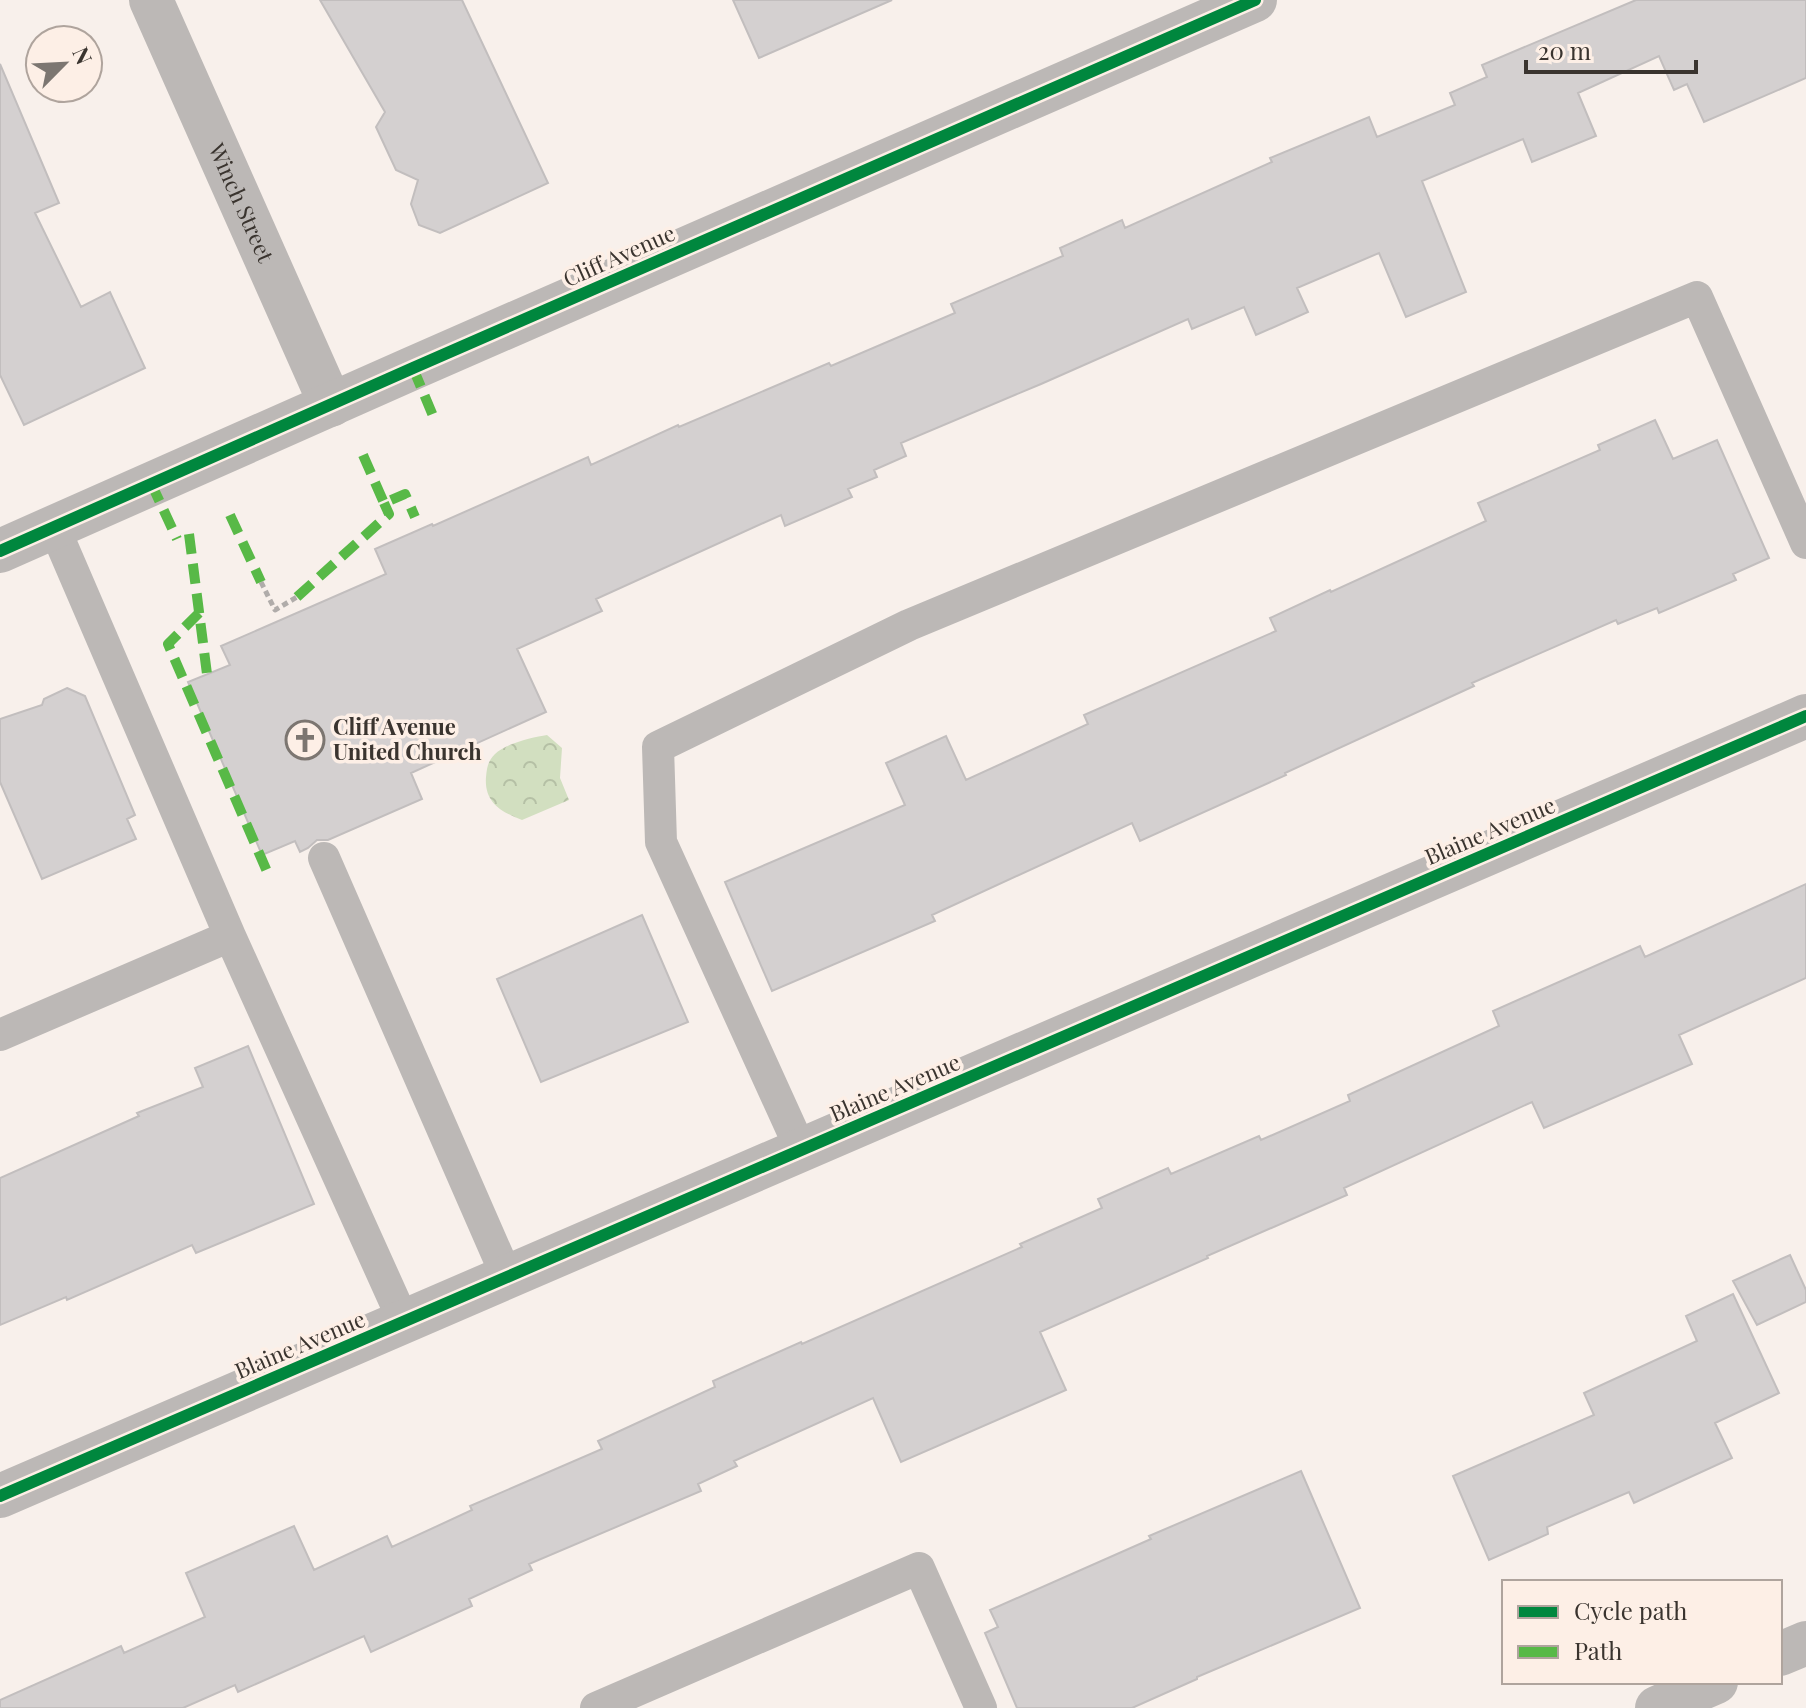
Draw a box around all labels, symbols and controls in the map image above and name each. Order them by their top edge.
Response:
north arrow [24,24,104,104]
scale bar [1526,24,1696,74]
text: 20 m [1538,34,1591,66]
text: N [66,42,100,69]
street label: Winch Street [202,137,282,268]
street label: Cliff Avenue [558,217,679,293]
place label: Cliff Avenue United Church [333,711,482,766]
church icon: Cliff Avenue United Church [284,719,326,761]
street label: Blaine Avenue [1420,789,1559,871]
street label: Blaine Avenue [825,1046,964,1128]
street label: Blaine Avenue [230,1303,369,1385]
legend [1502,1580,1782,1684]
text: Cycle path [1574,1594,1687,1626]
text: Path [1574,1634,1622,1666]

